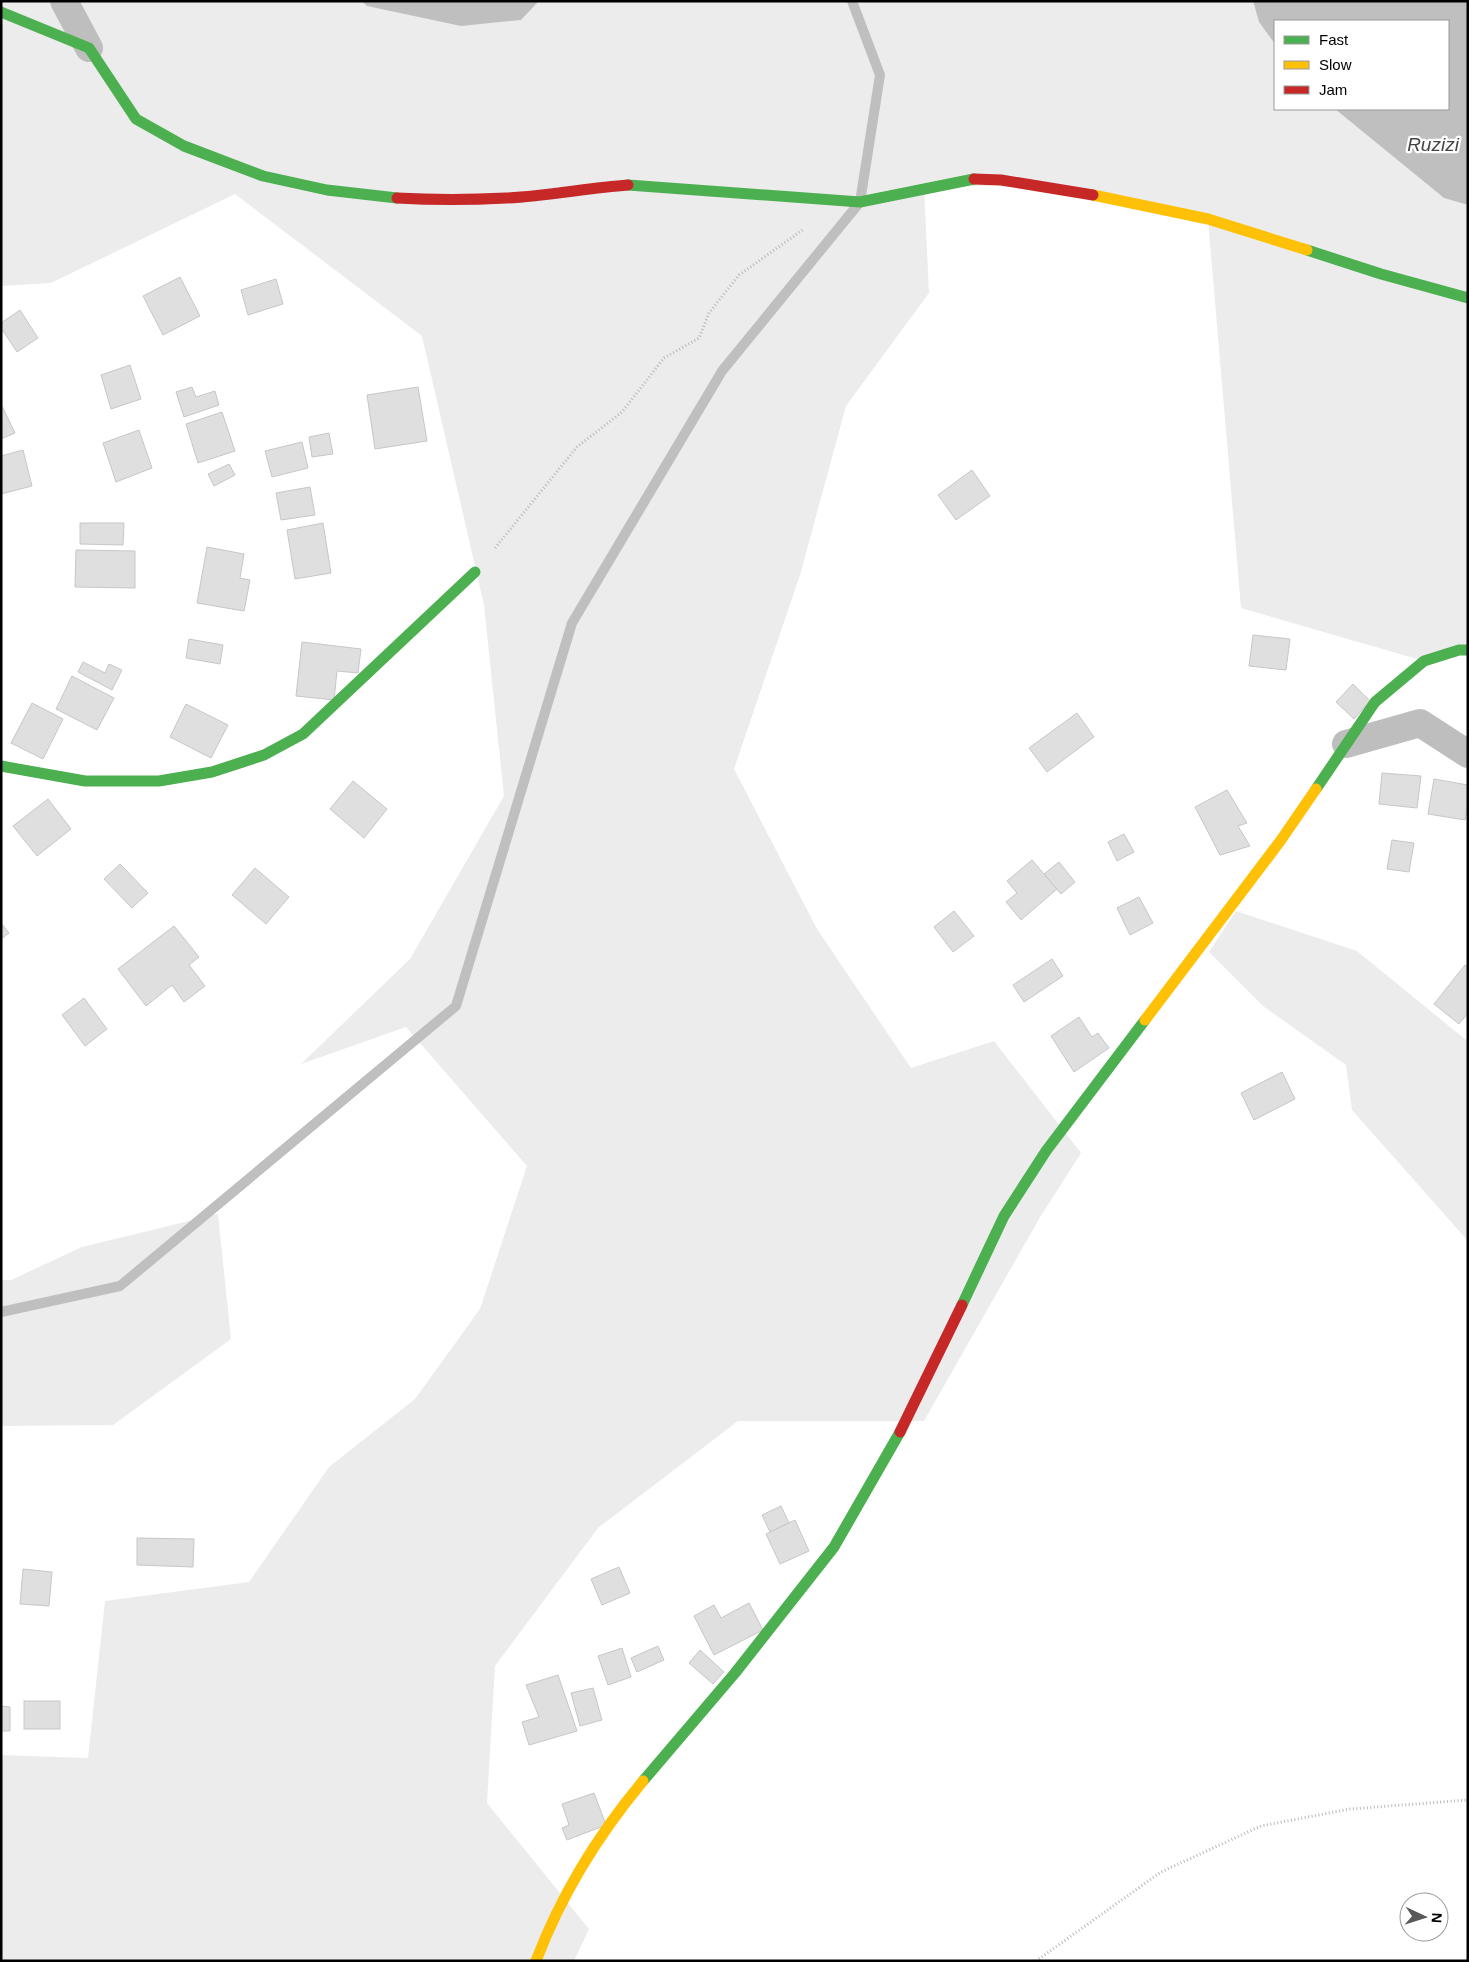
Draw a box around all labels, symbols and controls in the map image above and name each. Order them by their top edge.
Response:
legend [1274,20,1449,110]
text: Fast [1319,31,1349,48]
text: Slow [1319,56,1352,73]
text: Jam [1319,81,1347,98]
water label: Ruzizi [1407,134,1460,155]
north arrow [1399,1892,1449,1942]
text: N [1429,1912,1445,1924]

